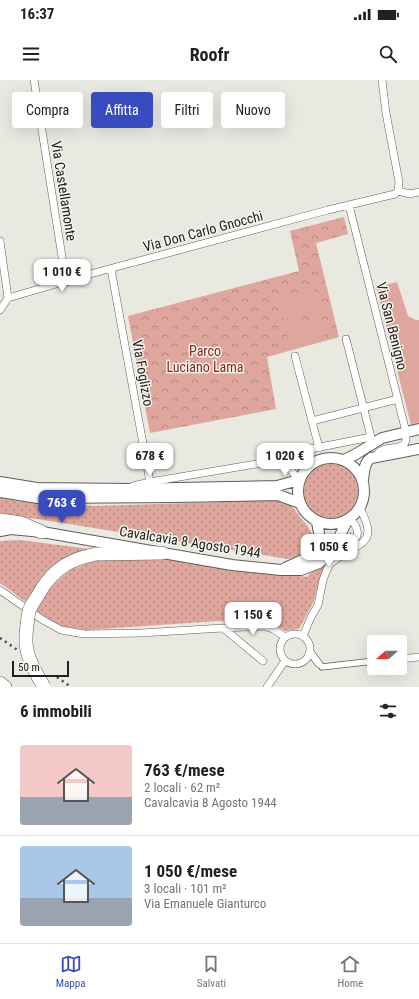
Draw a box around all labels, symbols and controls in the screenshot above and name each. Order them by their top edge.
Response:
text: 16:37 [20,5,54,23]
icon: menu [20,43,42,65]
icon: search [377,43,399,65]
text: Roofr [190,44,229,65]
chip: Compra [12,92,83,128]
chip: Affitta [91,92,153,128]
chip: Filtri [161,92,213,128]
chip: Nuovo [221,92,285,128]
street label: Via Castellamonte [48,140,80,243]
street label: Via Don Carlo Gnocchi [141,207,265,255]
pin: 1 010 € [25,259,99,293]
text: 1 010 € [43,264,81,279]
street label: Via San Benigno [373,280,411,372]
street label: Via Foglizzo [129,339,157,407]
park label: Parco Luciano Lama [166,343,244,375]
pin: 678 € [122,443,178,477]
pin: 1 020 € [248,443,322,477]
text: 678 € [135,448,165,463]
text: 1 020 € [266,448,304,463]
pin: 763 € [34,490,90,524]
text: 763 € [47,495,77,510]
street label: Cavalcavia 8 Agosto 1944 [118,523,262,561]
pin: 1 050 € [292,534,366,568]
text: 1 050 € [310,539,348,554]
pin: 1 150 € [216,602,290,636]
text: 1 150 € [234,607,272,622]
north arrow [367,635,407,675]
map controls [367,635,407,675]
scale bar [12,659,69,678]
text: 50 m [18,661,40,674]
icon: filters [377,700,399,722]
text: 6 immobili [20,701,92,721]
text: 763 €/mese [144,760,225,780]
icon: home [52,761,100,809]
text: 2 locali · 62 m² [144,780,220,795]
text: Cavalcavia 8 Agosto 1944 [144,795,277,810]
text: 1 050 €/mese [144,861,237,881]
icon: home [52,862,100,910]
text: 3 locali · 101 m² [144,881,227,896]
text: Via Emanuele Gianturco [144,896,266,911]
tab: Mappa [56,953,85,990]
tab: Salvati [197,953,226,990]
tab: Home [337,953,363,990]

